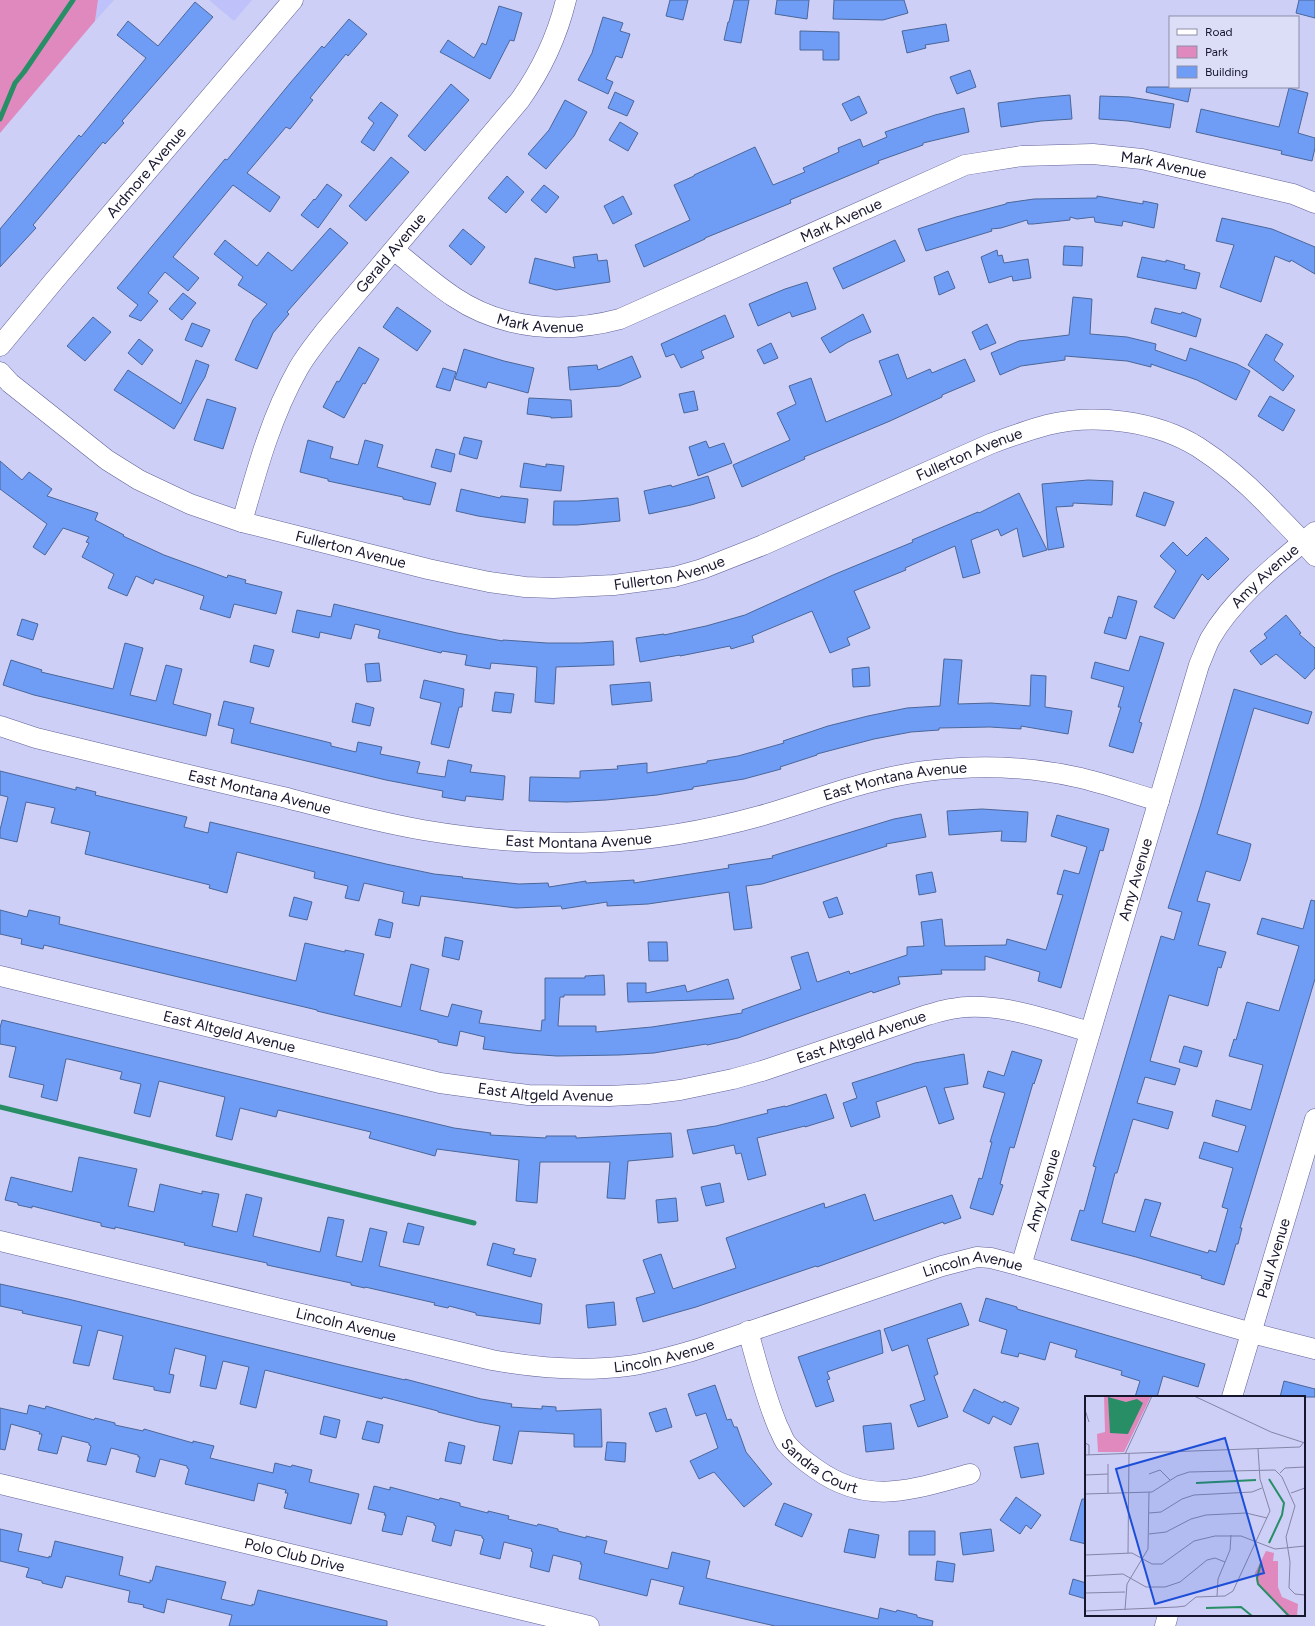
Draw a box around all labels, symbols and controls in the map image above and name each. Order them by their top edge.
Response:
legend [1169,16,1299,88]
text: Road [1205,25,1233,39]
text: Park [1205,45,1228,59]
text: Building [1205,65,1248,79]
street label: Ardmore Avenue [103,123,190,221]
street label: Mark Avenue [1120,148,1208,183]
street label: Mark Avenue [798,194,885,246]
street label: Gerald Avenue [352,209,430,297]
street label: Mark Avenue [495,309,584,336]
street label: Fullerton Avenue [913,424,1025,485]
street label: Fullerton Avenue [294,527,408,572]
street label: Amy Avenue [1227,540,1302,612]
street label: Fullerton Avenue [613,552,727,594]
street label: East Montana Avenue [821,759,967,805]
street label: East Montana Avenue [186,766,333,818]
street label: East Montana Avenue [505,829,653,852]
street label: Amy Avenue [1115,836,1156,923]
street label: East Altgeld Avenue [161,1007,297,1057]
street label: East Altgeld Avenue [794,1007,928,1068]
street label: East Altgeld Avenue [477,1079,614,1105]
street label: Amy Avenue [1023,1147,1064,1234]
street label: Paul Avenue [1253,1216,1294,1300]
street label: Lincoln Avenue [920,1248,1025,1281]
street label: Lincoln Avenue [294,1304,398,1346]
street label: Lincoln Avenue [613,1335,716,1376]
inset map [1085,1396,1305,1616]
street label: Sandra Court [777,1435,860,1498]
street label: Polo Club Drive [243,1534,347,1576]

